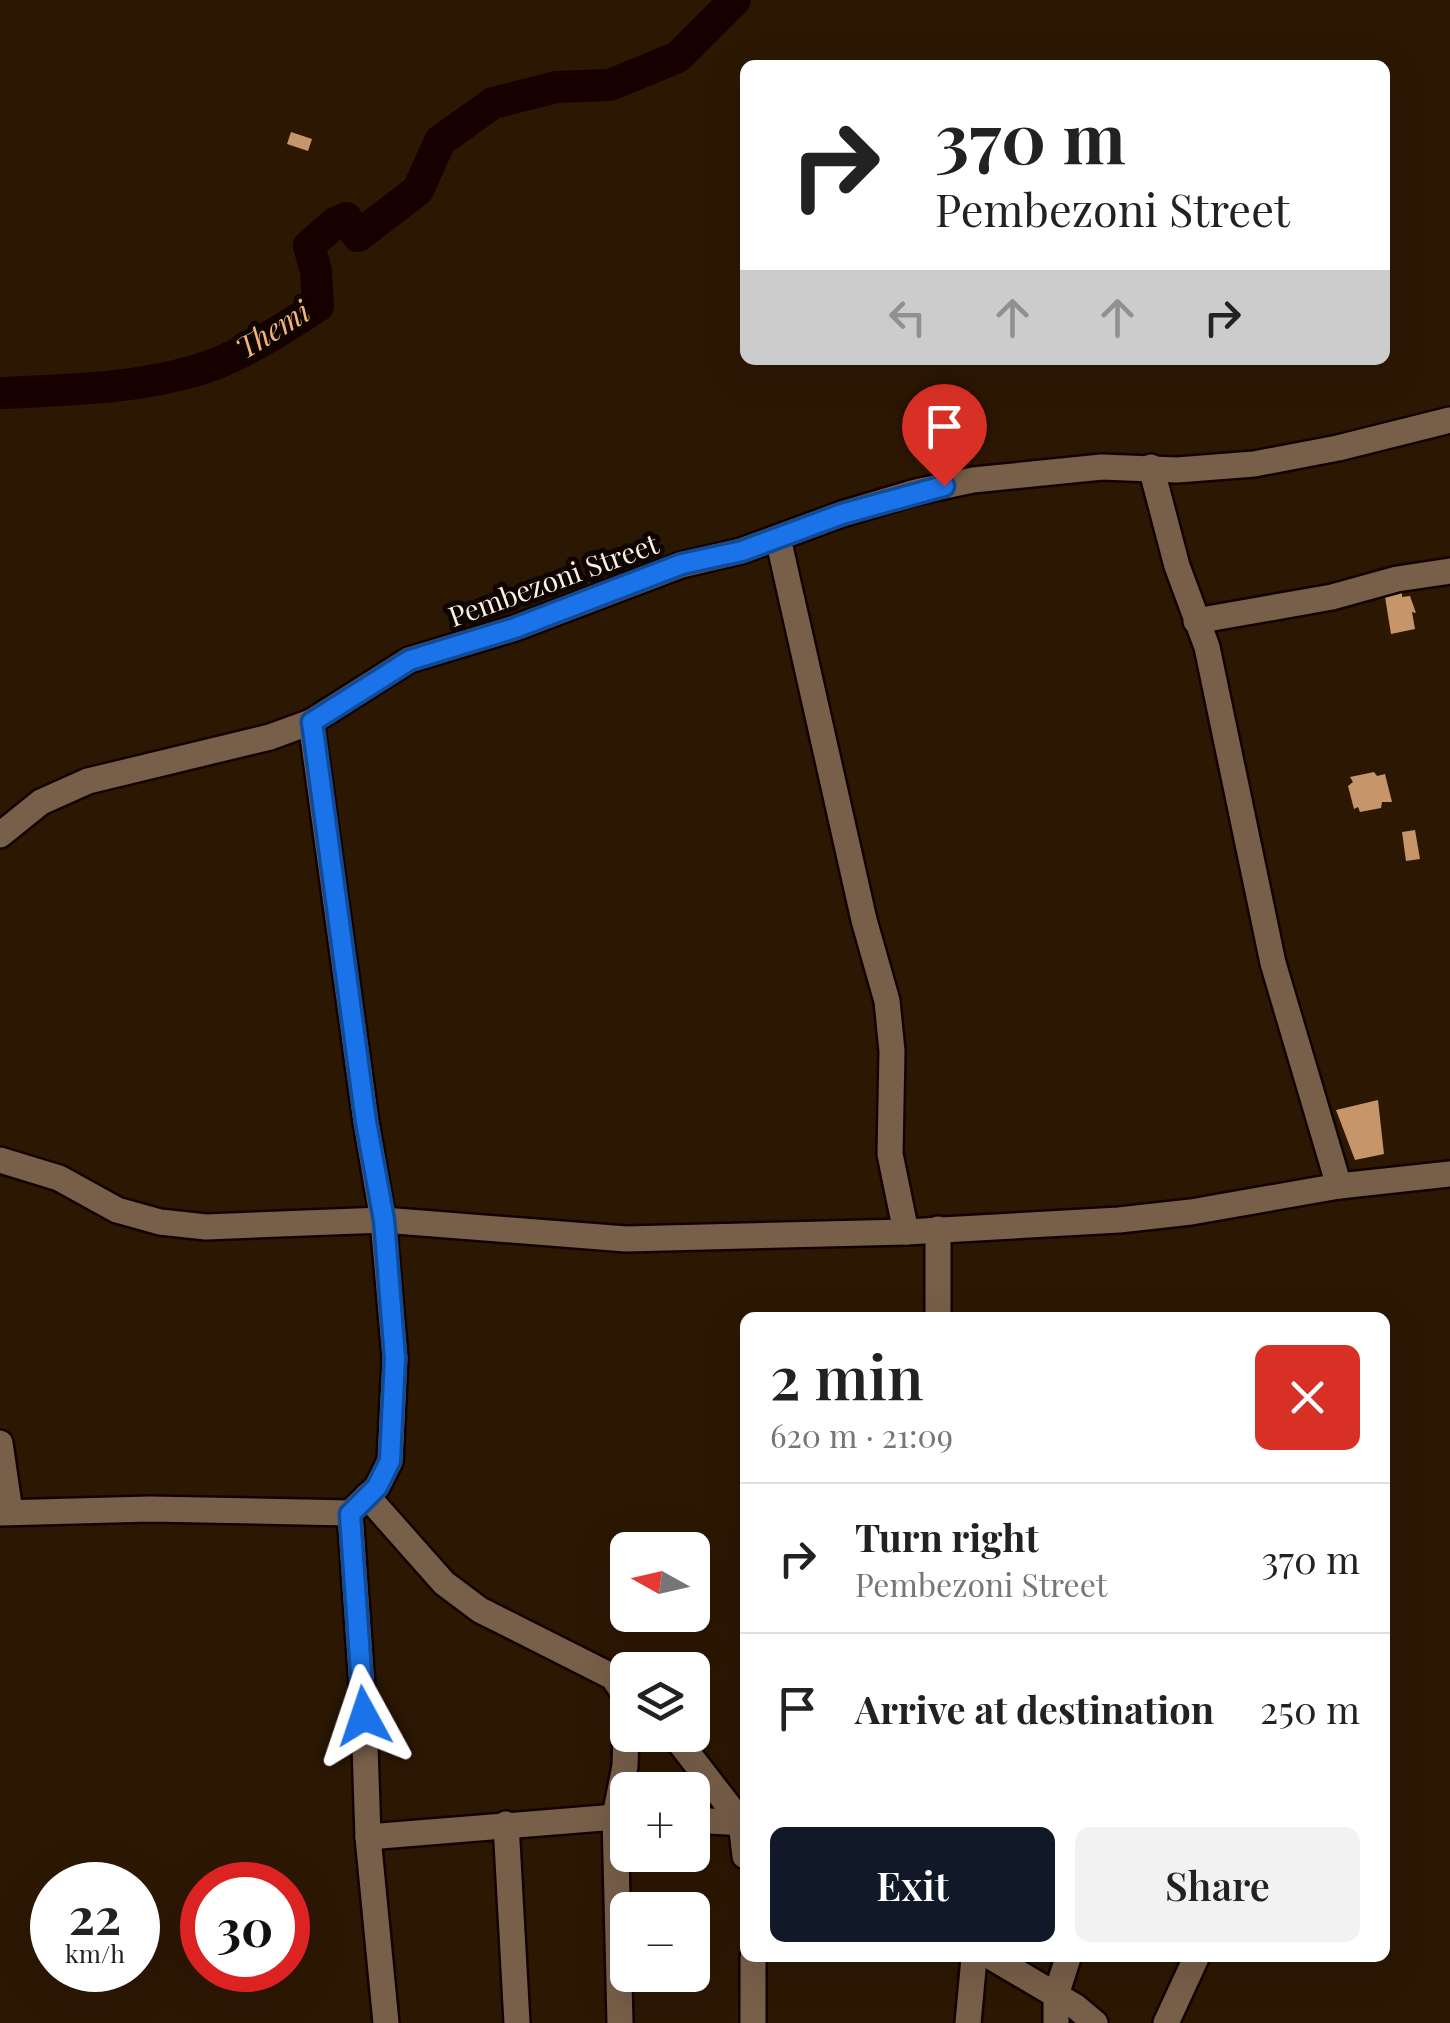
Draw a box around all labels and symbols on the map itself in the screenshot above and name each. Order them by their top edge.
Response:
water label: Themi [227,290,318,367]
pin [902,384,987,487]
street label: Pembezoni Street [443,523,664,634]
north arrow [610,1532,710,1632]
position arrow [312,1664,416,1768]
speed limit sign: 30 [180,1862,310,1992]

